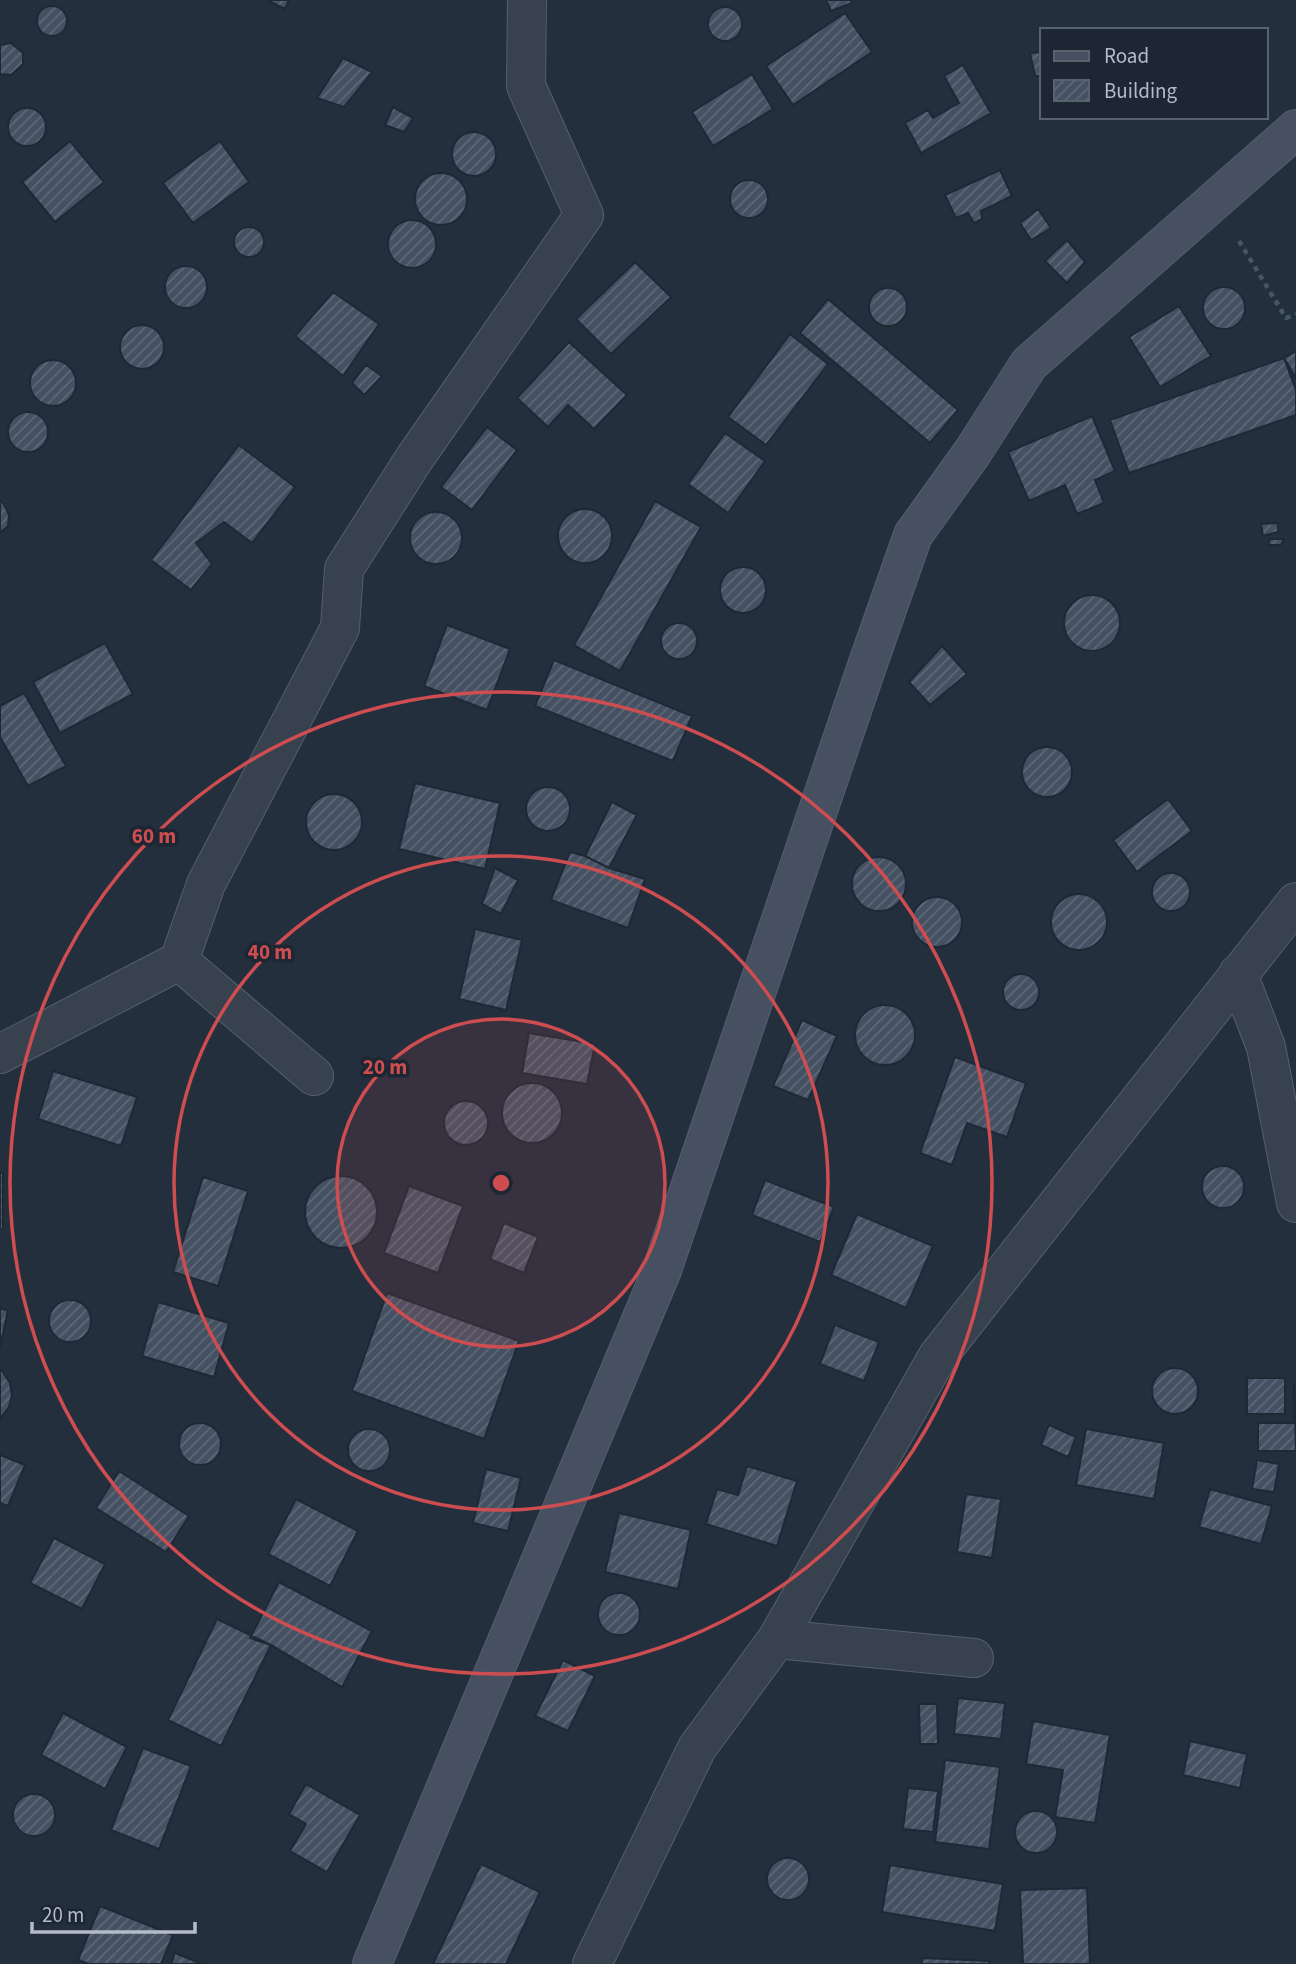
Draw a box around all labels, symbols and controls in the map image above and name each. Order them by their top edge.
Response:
legend [1040,28,1268,119]
text: Road [1104,41,1149,71]
text: Building [1104,76,1178,106]
text: 60 m [132,821,176,851]
text: 40 m [248,937,292,967]
text: 20 m [363,1052,407,1082]
centre of rings [489,1171,513,1195]
scale bar [32,1890,194,1934]
text: 20 m [42,1900,84,1930]

